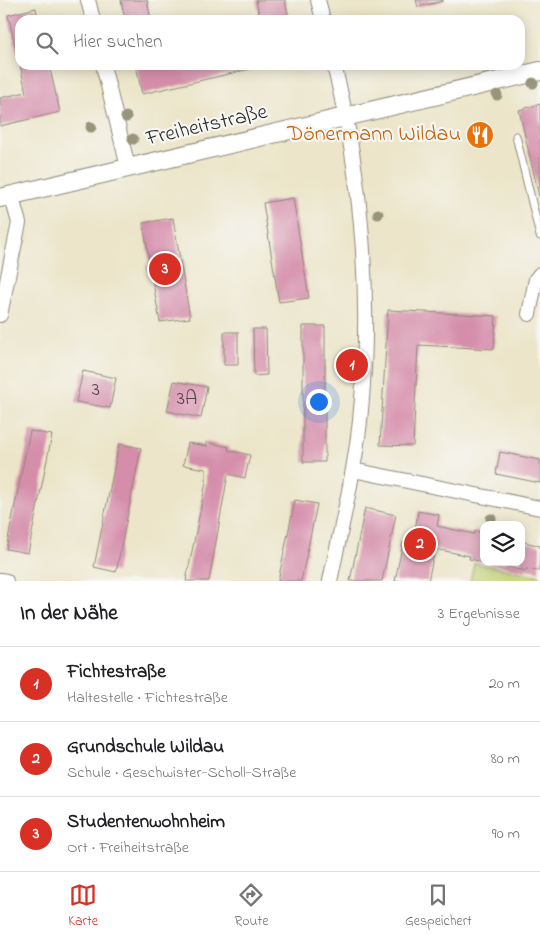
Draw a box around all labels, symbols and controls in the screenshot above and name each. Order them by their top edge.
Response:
search box [15,15,525,70]
icon: search [33,29,61,57]
text: Hier suchen [73,29,162,56]
street label: Freiheitstraße [142,96,271,156]
place label: Dönermann Wildau [286,119,461,151]
restaurant icon: Dönermann Wildau [465,120,495,150]
pin: 3 [149,250,181,288]
pin: 1 [336,346,368,384]
house number: 3 [92,376,100,405]
house number: 3A [177,385,197,414]
your location [306,389,332,415]
map controls [480,521,525,566]
button: layers [480,521,525,566]
pin: 2 [404,525,436,563]
text: In der Nähe [20,599,118,629]
text: 3 Ergebnisse [438,602,520,626]
text: Fichtestraße [67,659,166,686]
text: 1 [33,672,39,696]
text: 20 m [489,672,520,696]
text: Haltestelle · Fichtestraße [67,686,228,710]
text: Grundschule Wildau [67,734,224,761]
text: 2 [32,747,40,771]
text: 80 m [491,747,520,771]
text: Schule · Geschwister-Scholl-Straße [67,761,296,785]
text: Studentenwohnheim [67,809,225,836]
text: 3 [33,822,39,846]
text: 90 m [492,822,520,846]
text: Ort · Freiheitstraße [67,836,189,860]
tab: Karte [68,881,98,932]
tab: Route [234,881,268,932]
tab: Gespeichert [405,881,472,932]

